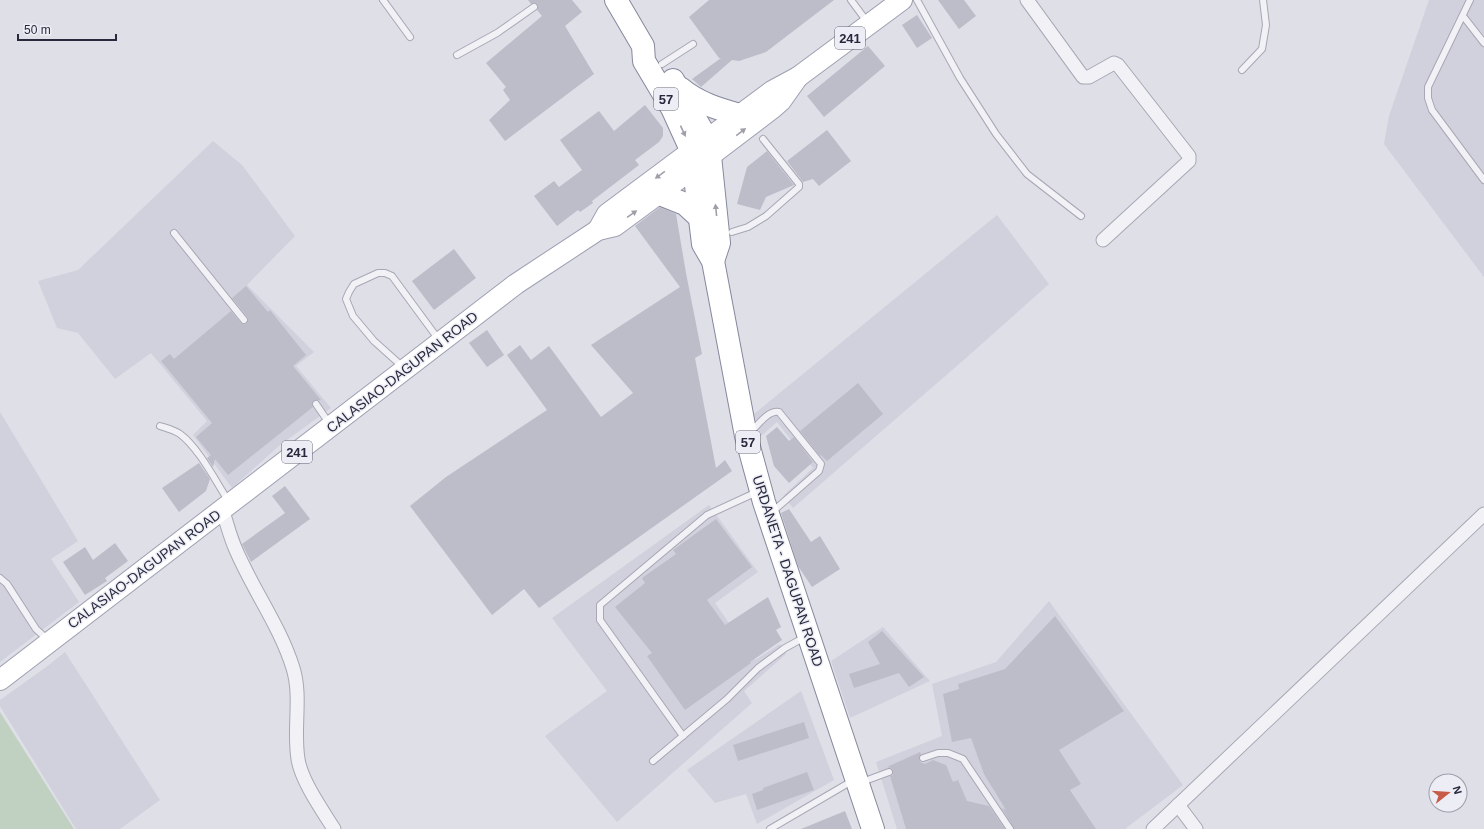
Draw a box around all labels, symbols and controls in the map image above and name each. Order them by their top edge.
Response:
scale bar [18,16,116,42]
text: 50 m [24,23,51,37]
road number: 241 [835,27,865,49]
road number: 57 [654,88,678,110]
one-way arrow [680,125,686,136]
one-way arrow [736,128,747,137]
one-way arrow [655,171,666,179]
one-way arrow [713,204,719,216]
one-way arrow [627,210,638,218]
street label: CALASIAO-DAGUPAN ROAD [323,308,481,436]
road number: 57 [736,431,760,453]
road number: 241 [282,441,312,463]
street label: URDANETA - DAGUPAN ROAD [749,473,827,669]
street label: CALASIAO-DAGUPAN ROAD [64,506,224,632]
north arrow [1428,773,1468,813]
text: N [1451,785,1464,796]

